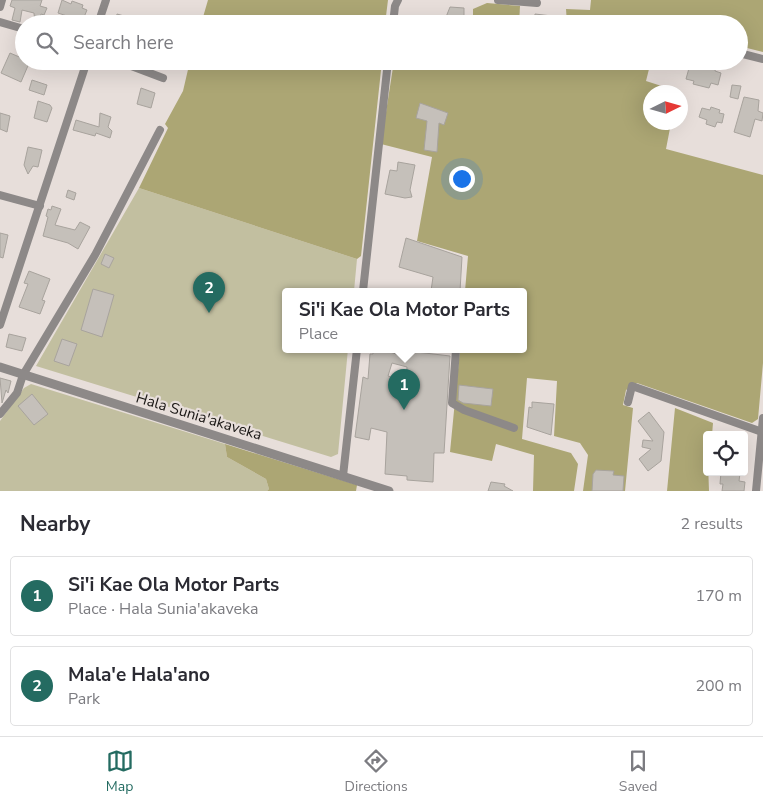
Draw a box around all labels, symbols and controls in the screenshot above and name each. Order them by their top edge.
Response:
search box [15,15,748,70]
icon: search [33,29,61,57]
text: Search here [73,30,174,56]
north arrow [643,85,688,130]
your location [449,166,475,192]
pin: 2 [193,272,225,313]
popup [282,288,527,353]
text: Si'i Kae Ola Motor Parts [299,297,510,323]
text: Place [299,323,338,345]
pin: 1 [388,369,420,410]
street label: Hala Sunia'akaveka [134,387,264,445]
map controls [703,431,748,476]
button: locate [703,431,748,476]
text: Nearby [20,510,90,538]
text: 2 results [681,513,743,535]
text: Si'i Kae Ola Motor Parts [68,572,279,598]
text: 1 [32,585,42,607]
text: 170 m [695,585,742,607]
text: Place · Hala Sunia'akaveka [68,598,258,620]
text: Mala'e Hala'ano [68,662,210,688]
text: 2 [32,675,42,697]
text: 200 m [695,675,742,697]
text: Park [68,688,100,710]
tab: Map [106,747,134,796]
tab: Directions [345,747,408,796]
tab: Saved [619,747,657,796]

